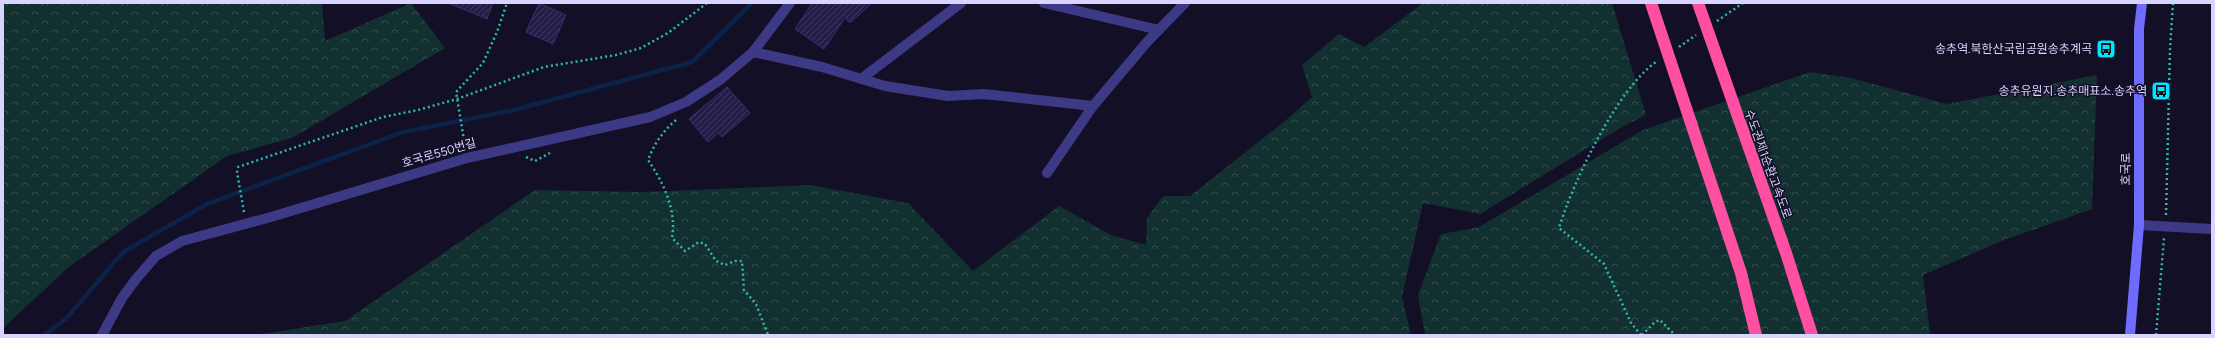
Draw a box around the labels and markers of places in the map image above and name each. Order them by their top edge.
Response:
bus stop icon: 송추역.북한산국립공원송추계곡 [2095,38,2117,60]
place label: 송추역.북한산국립공원송추계곡 [1935,42,2092,56]
bus stop icon: 송추유원지.송추매표소.송추역 [2150,80,2172,102]
place label: 송추유원지.송추매표소.송추역 [1998,84,2147,98]

